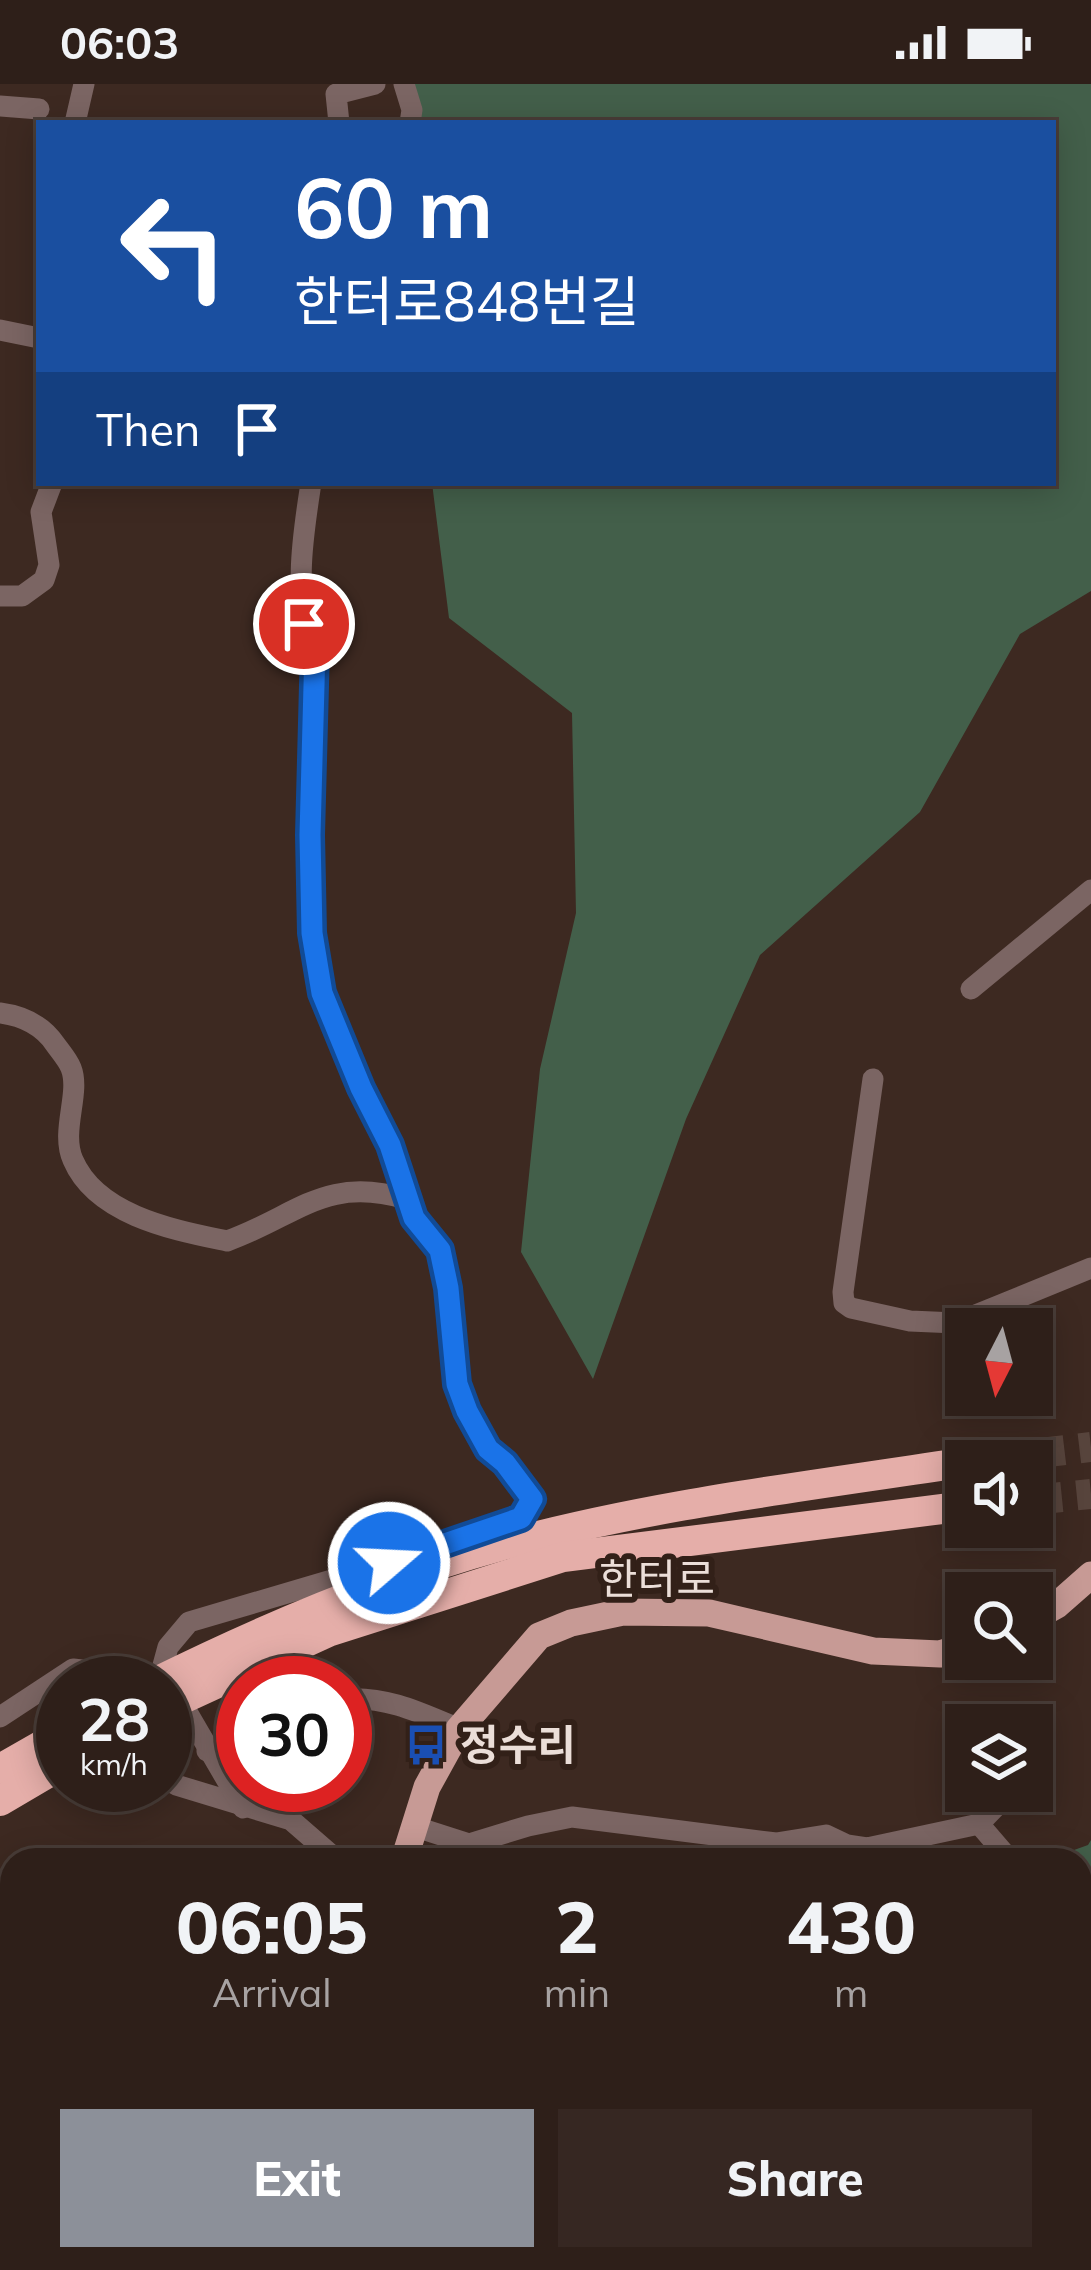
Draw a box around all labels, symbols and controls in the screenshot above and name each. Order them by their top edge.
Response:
text: 06:03 [60,14,179,70]
text: 60 m [294,154,493,259]
icon: left [96,168,252,324]
text: 한터로848번길 [294,267,640,335]
icon: arrive [224,396,290,462]
text: Then [96,401,200,457]
pin [253,573,355,675]
icon: arrive [271,591,337,657]
north arrow [945,1308,1053,1416]
map controls [945,1308,1053,1812]
button: sound [945,1440,1053,1548]
position arrow [326,1500,452,1626]
street label: 한터로 [599,1552,715,1605]
button: search [945,1572,1053,1680]
speed limit sign: 30 [216,1656,372,1812]
text: 28 [78,1681,150,1756]
button: layers [945,1704,1053,1812]
place label: 정수리 [460,1718,576,1771]
bus stop icon: 정수리 [403,1722,449,1768]
text: km/h [80,1745,148,1783]
text: 06:05 [176,1881,368,1971]
text: 2 [555,1881,599,1971]
text: 430 [786,1881,916,1971]
text: Arrival [212,1968,332,2017]
text: min [544,1968,610,2017]
text: m [834,1968,868,2017]
button: Exit [60,2109,534,2247]
button: Share [558,2109,1032,2247]

